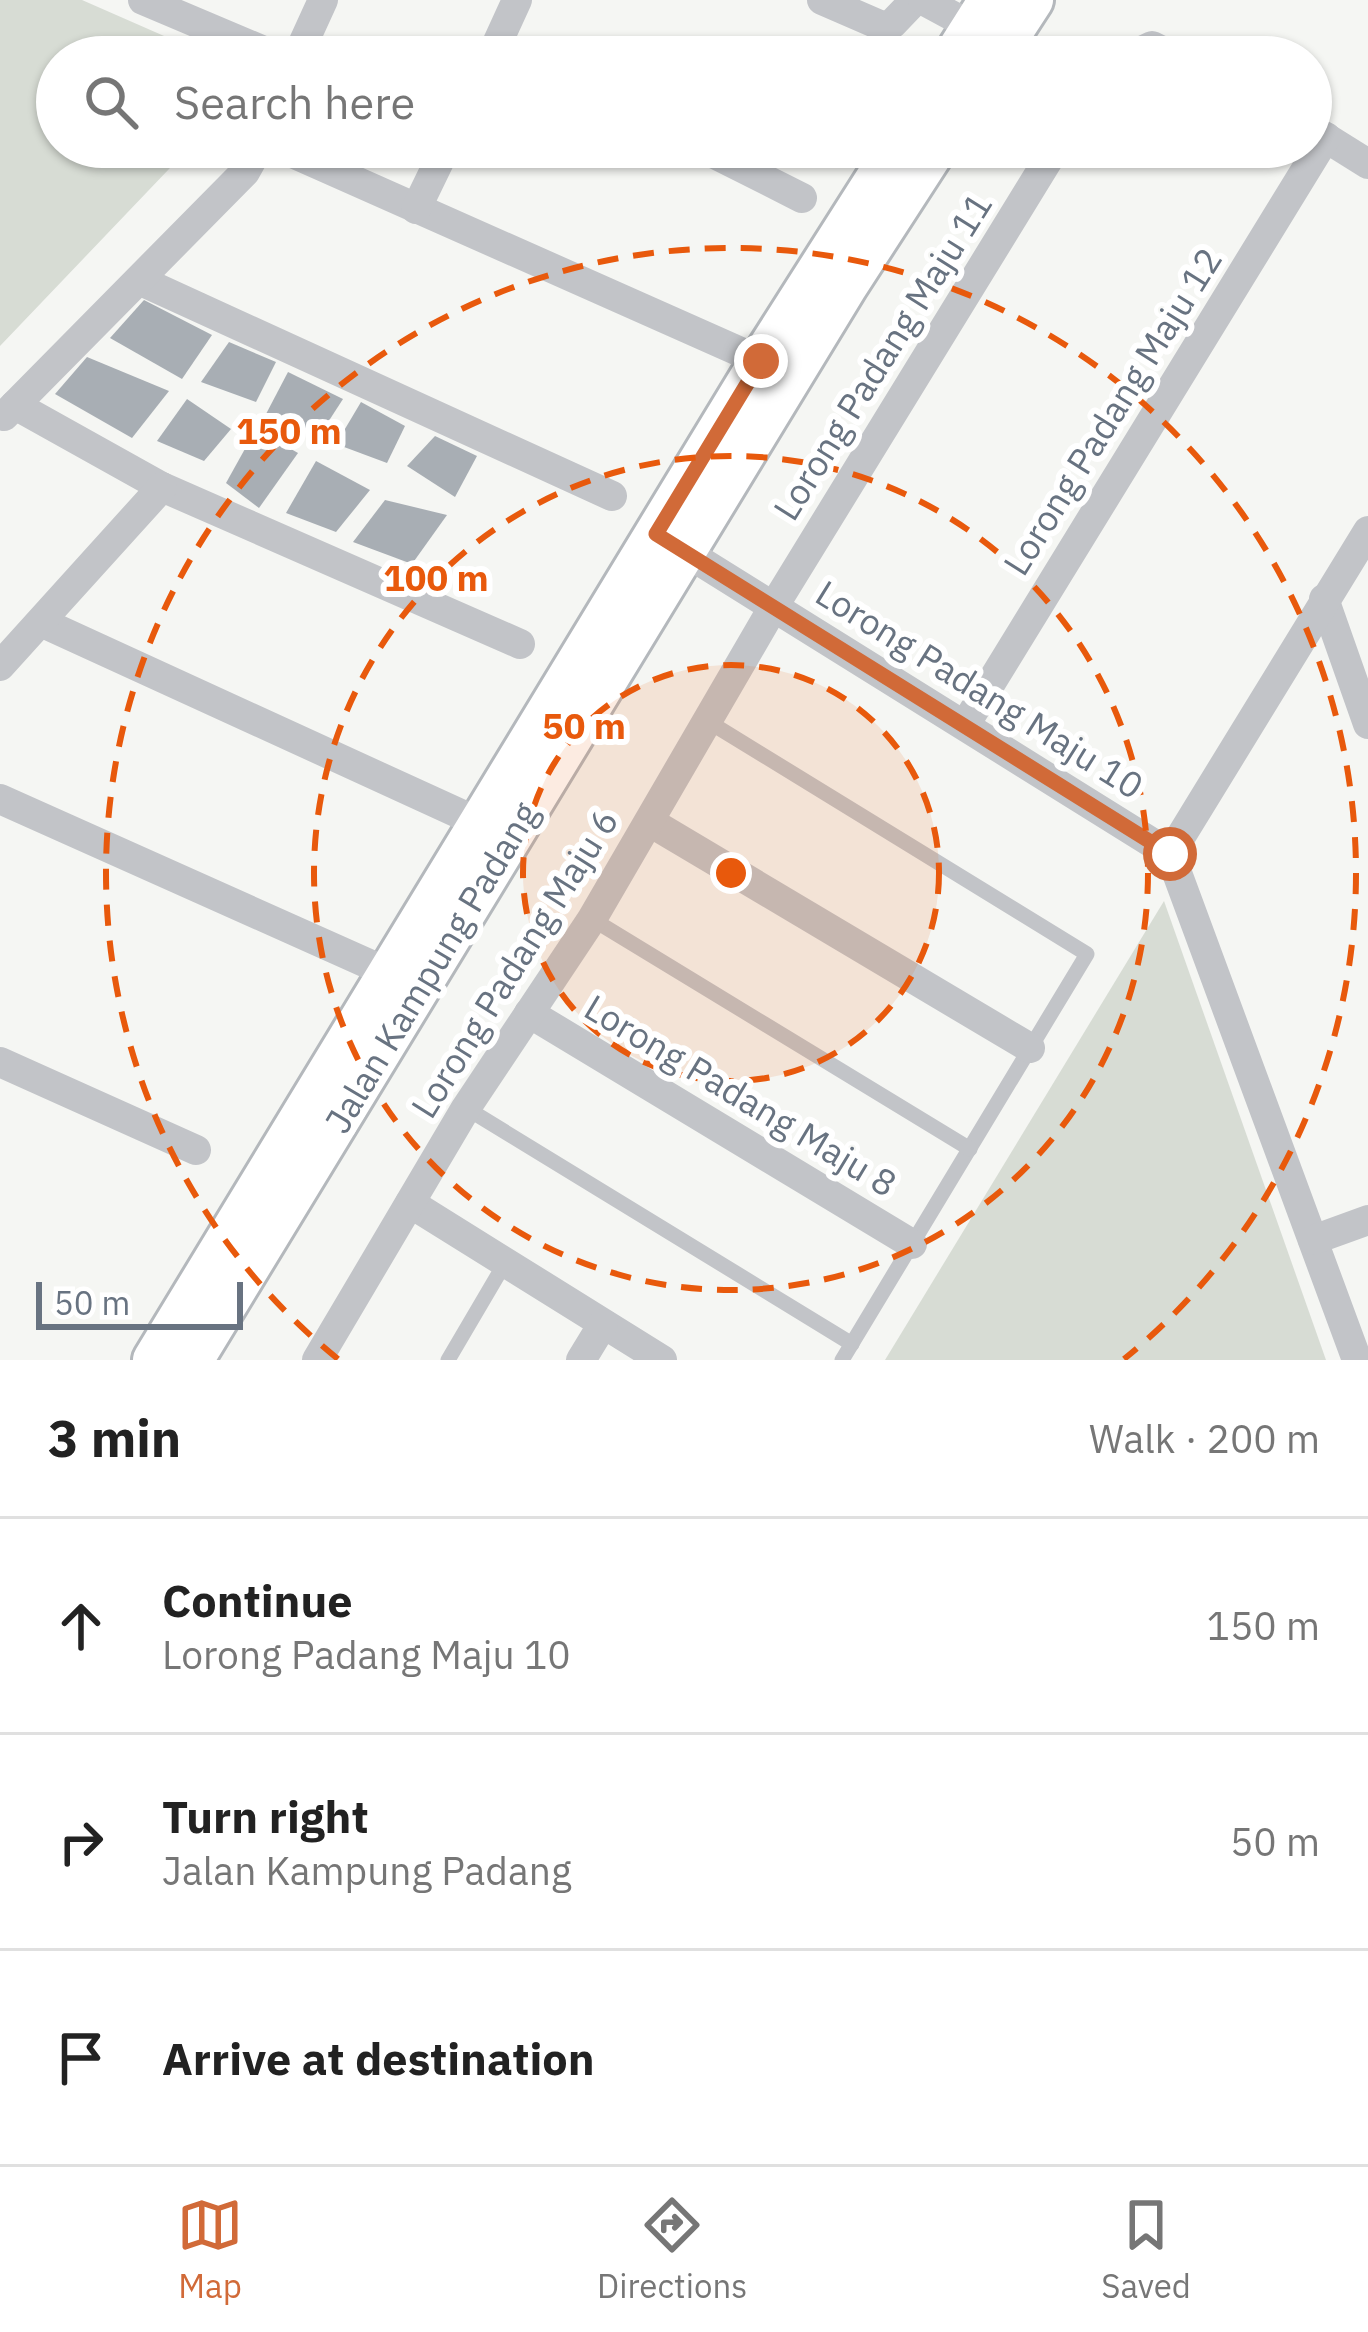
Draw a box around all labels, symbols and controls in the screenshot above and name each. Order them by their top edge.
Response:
search box [36,36,1332,168]
icon: search [78,69,144,135]
text: Search here [174,73,415,131]
street label: Lorong Padang Maju 11 [762,184,1002,528]
street label: Lorong Padang Maju 12 [992,239,1232,583]
route end [734,334,788,388]
text: 150 m [236,407,342,454]
text: 100 m [383,554,489,601]
street label: Lorong Padang Maju 10 [808,569,1152,809]
text: 50 m [542,702,626,749]
street label: Jalan Kampung Padang [314,793,548,1141]
street label: Lorong Padang Maju 6 [400,800,628,1126]
route start [1143,827,1197,881]
centre of rings [710,852,752,894]
street label: Lorong Padang Maju 8 [576,983,906,1207]
scale bar [36,1276,243,1329]
text: 50 m [54,1281,130,1324]
text: 3 min [48,1405,181,1471]
text: Walk · 200 m [1089,1413,1320,1464]
text: Continue [162,1571,353,1629]
icon: ahead [48,1593,114,1659]
text: 150 m [1207,1600,1320,1651]
text: Lorong Padang Maju 10 [162,1629,571,1680]
text: Turn right [162,1787,369,1845]
icon: right [48,1809,114,1875]
text: 50 m [1230,1816,1320,1867]
text: Jalan Kampung Padang [162,1845,572,1896]
icon: arrive [48,2025,114,2091]
text: Arrive at destination [162,2029,595,2087]
tab: Map [177,2192,243,2307]
tab: Directions [597,2192,747,2307]
tab: Saved [1101,2192,1191,2307]

